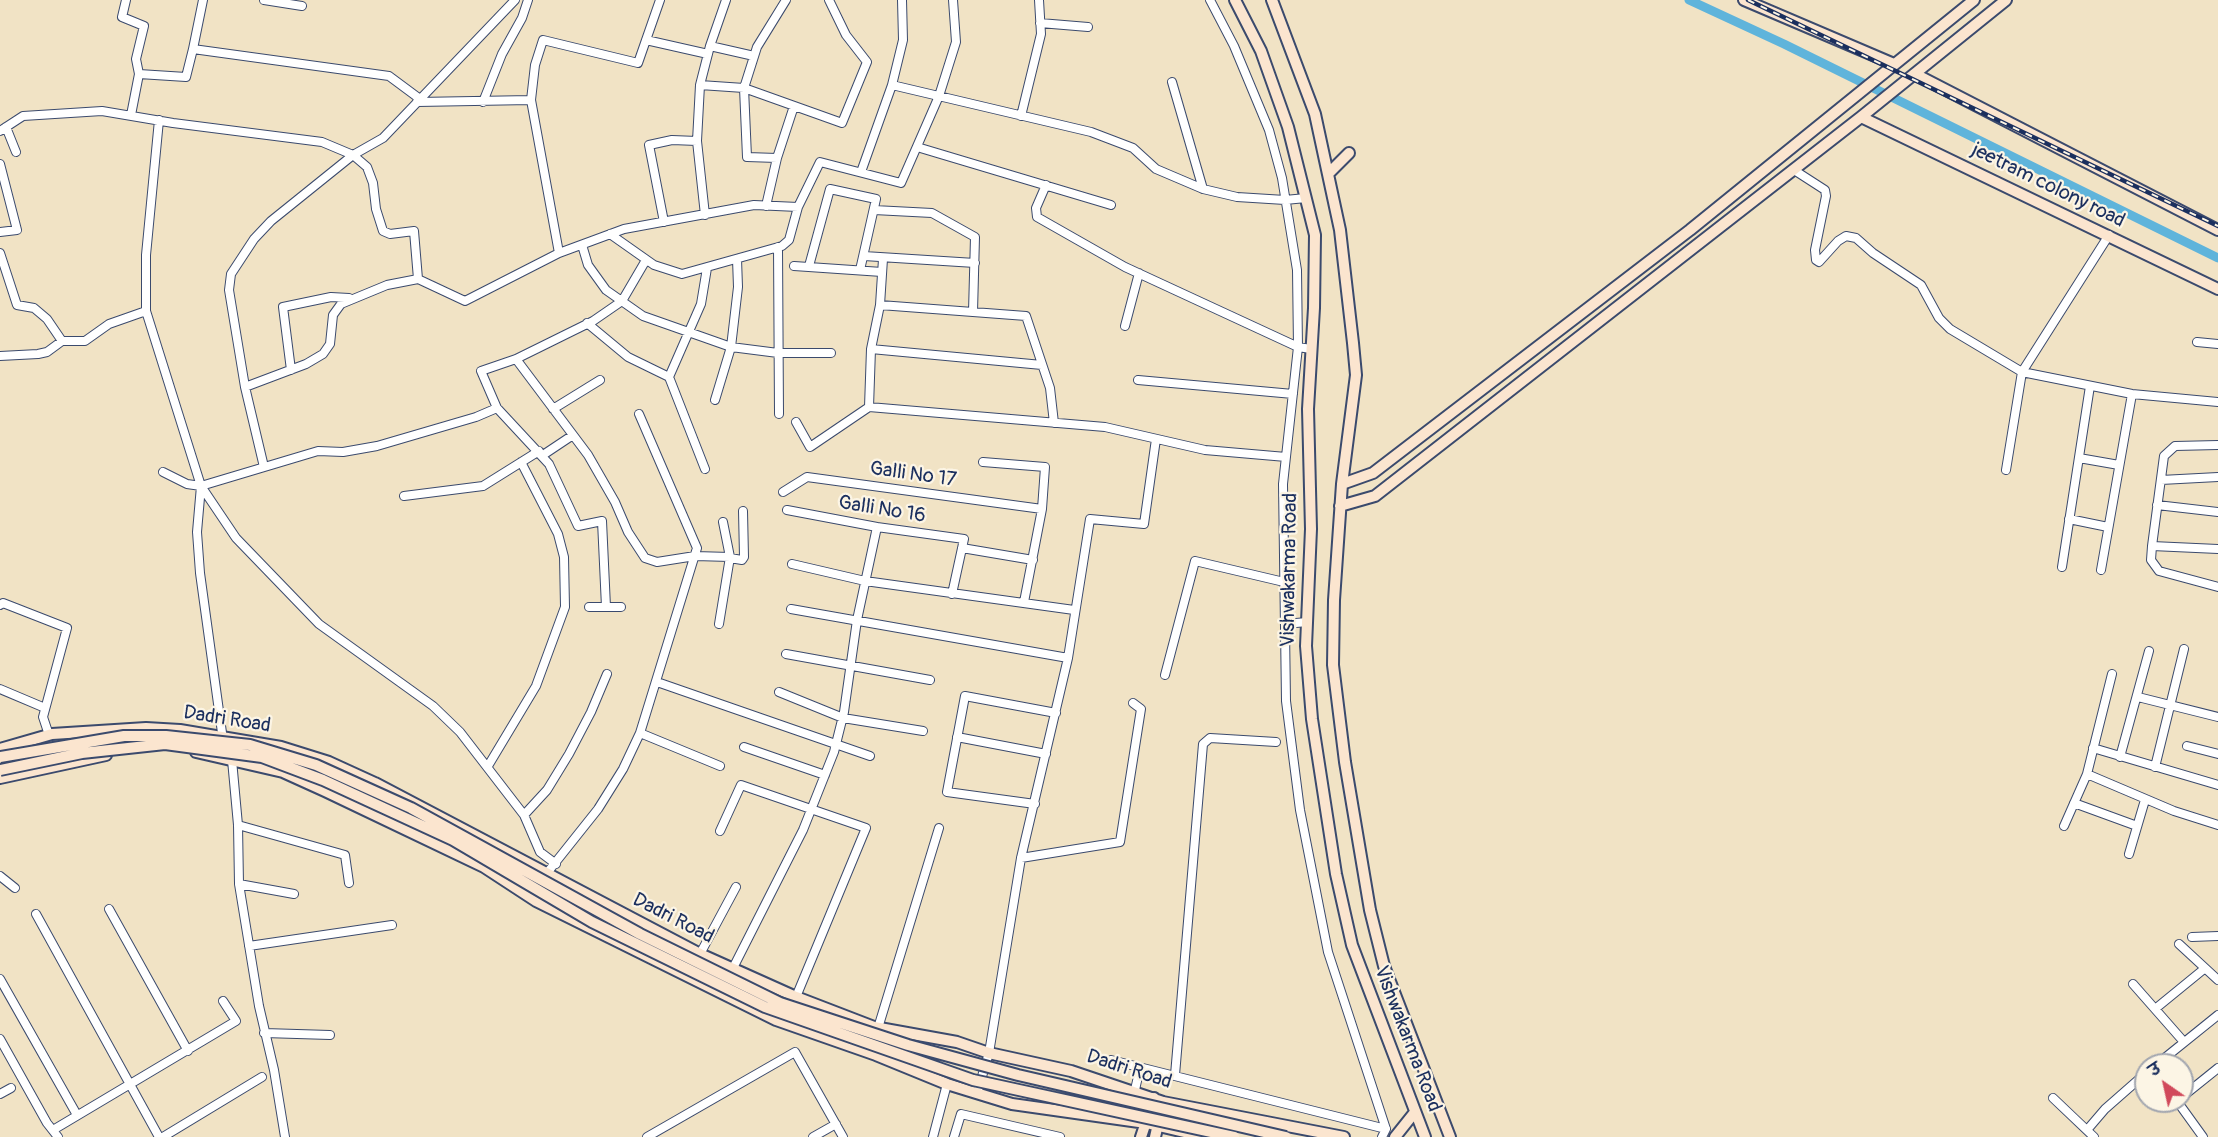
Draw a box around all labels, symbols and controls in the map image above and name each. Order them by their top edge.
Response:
street label: jeetram colony road [1967,139,2129,233]
street label: Galli No 17 [868,457,958,493]
street label: Galli No 16 [837,491,927,529]
street label: Vishwakarma Road [1277,493,1303,647]
street label: Dadri Road [182,701,272,739]
street label: Dadri Road [628,888,718,950]
street label: Vishwakarma Road [1368,963,1446,1115]
street label: Dadri Road [1083,1045,1175,1095]
north arrow [2134,1053,2194,1113]
text: उ [2145,1058,2165,1081]

